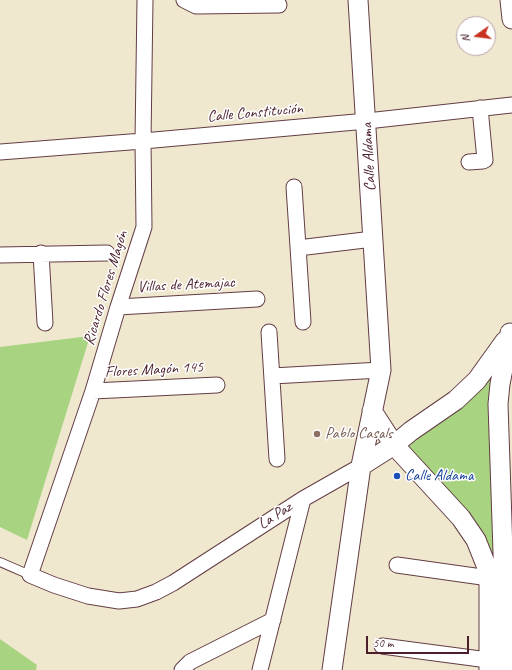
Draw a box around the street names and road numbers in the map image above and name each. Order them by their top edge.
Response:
street label: Calle Constitución [206,99,304,127]
street label: Calle Aldama [358,122,380,192]
street label: Ricardo Flores Magón [79,229,133,347]
street label: Villas de Atemajac [137,273,235,297]
street label: Flores Magón 145 [104,358,204,382]
street label: La Paz [254,498,296,534]

